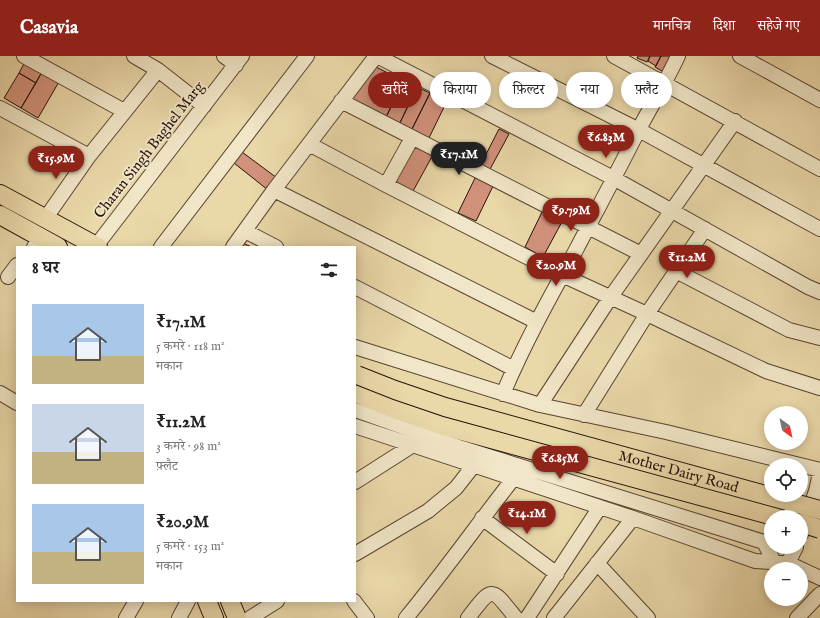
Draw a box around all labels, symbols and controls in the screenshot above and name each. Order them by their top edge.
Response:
text: Casavia [20,16,78,40]
text: मानचित्र [653,17,691,35]
text: दिशा [713,17,735,35]
text: सहेजे गए [757,17,800,35]
chip: खरीदें [368,72,422,108]
chip: किराया [430,72,491,108]
chip: फ़िल्टर [499,72,558,108]
chip: नया [566,72,613,108]
chip: फ़्लैट [621,72,672,108]
street label: Charan Singh Baghel Marg [90,77,209,222]
pin: ₹6.83M [573,125,639,159]
text: ₹6.83M [587,129,625,146]
pin: ₹17.1M [426,142,492,176]
pin: ₹15.9M [23,146,89,180]
text: ₹17.1M [440,146,478,163]
text: ₹15.9M [37,150,75,167]
pin: ₹9.79M [538,198,604,232]
text: ₹9.79M [551,202,591,219]
pin: ₹11.2M [654,245,720,279]
text: ₹11.2M [668,249,706,266]
pin: ₹20.9M [523,253,589,287]
text: ₹20.9M [536,257,576,274]
text: 8 घर [32,258,59,279]
icon: filters [318,259,340,281]
text: ₹17.1M [156,312,206,333]
icon: home [64,320,112,368]
text: 5 कमरे · 118 m² [156,338,225,355]
text: मकान [156,358,182,375]
north arrow [764,406,808,450]
map controls [764,406,808,606]
text: ₹11.2M [156,412,206,433]
icon: home [64,420,112,468]
text: 3 कमरे · 98 m² [156,438,221,455]
pin: ₹6.85M [527,446,593,480]
street label: Mother Dairy Road [617,446,742,497]
text: ₹6.85M [541,450,579,467]
text: फ़्लैट [156,458,178,475]
button: locate [764,458,808,502]
pin: ₹14.1M [494,501,560,535]
text: ₹14.1M [508,505,546,522]
button: + [764,510,808,554]
text: ₹20.9M [156,512,209,533]
icon: home [64,520,112,568]
text: 5 कमरे · 153 m² [156,538,224,555]
text: मकान [156,558,182,575]
button: − [764,562,808,606]

